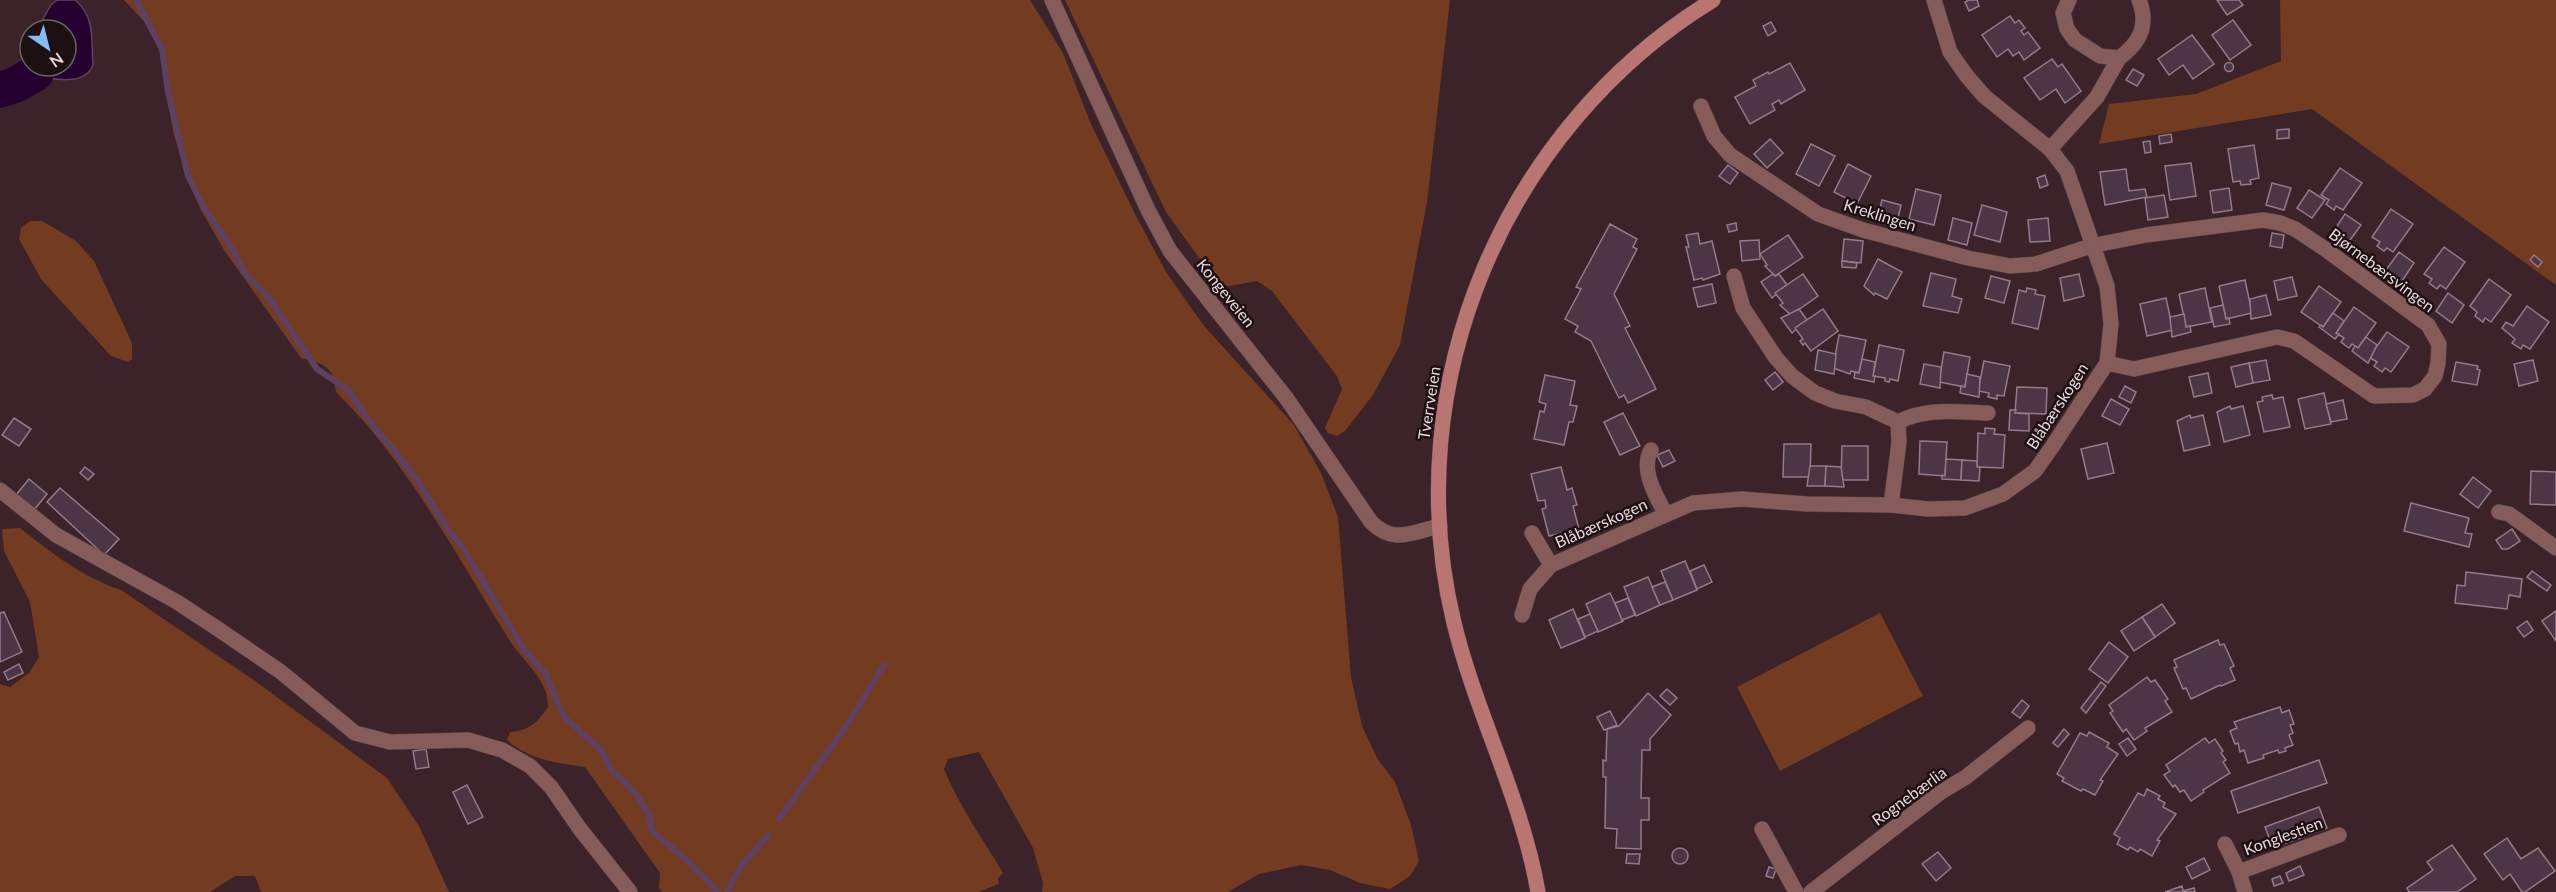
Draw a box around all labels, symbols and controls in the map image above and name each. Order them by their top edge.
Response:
north arrow [18,18,78,78]
text: N [46,49,67,72]
street label: Kreklingen [1842,195,1919,235]
street label: Bjørnebærsvingen [2326,224,2439,315]
street label: Kongeveien [1193,255,1260,331]
street label: Blåbærskogen [2022,359,2091,452]
street label: Tverrveien [1413,365,1444,441]
street label: Blåbærskogen [1552,494,1650,551]
street label: Rognebærlia [1868,762,1950,829]
street label: Konglestien [2241,812,2325,859]

